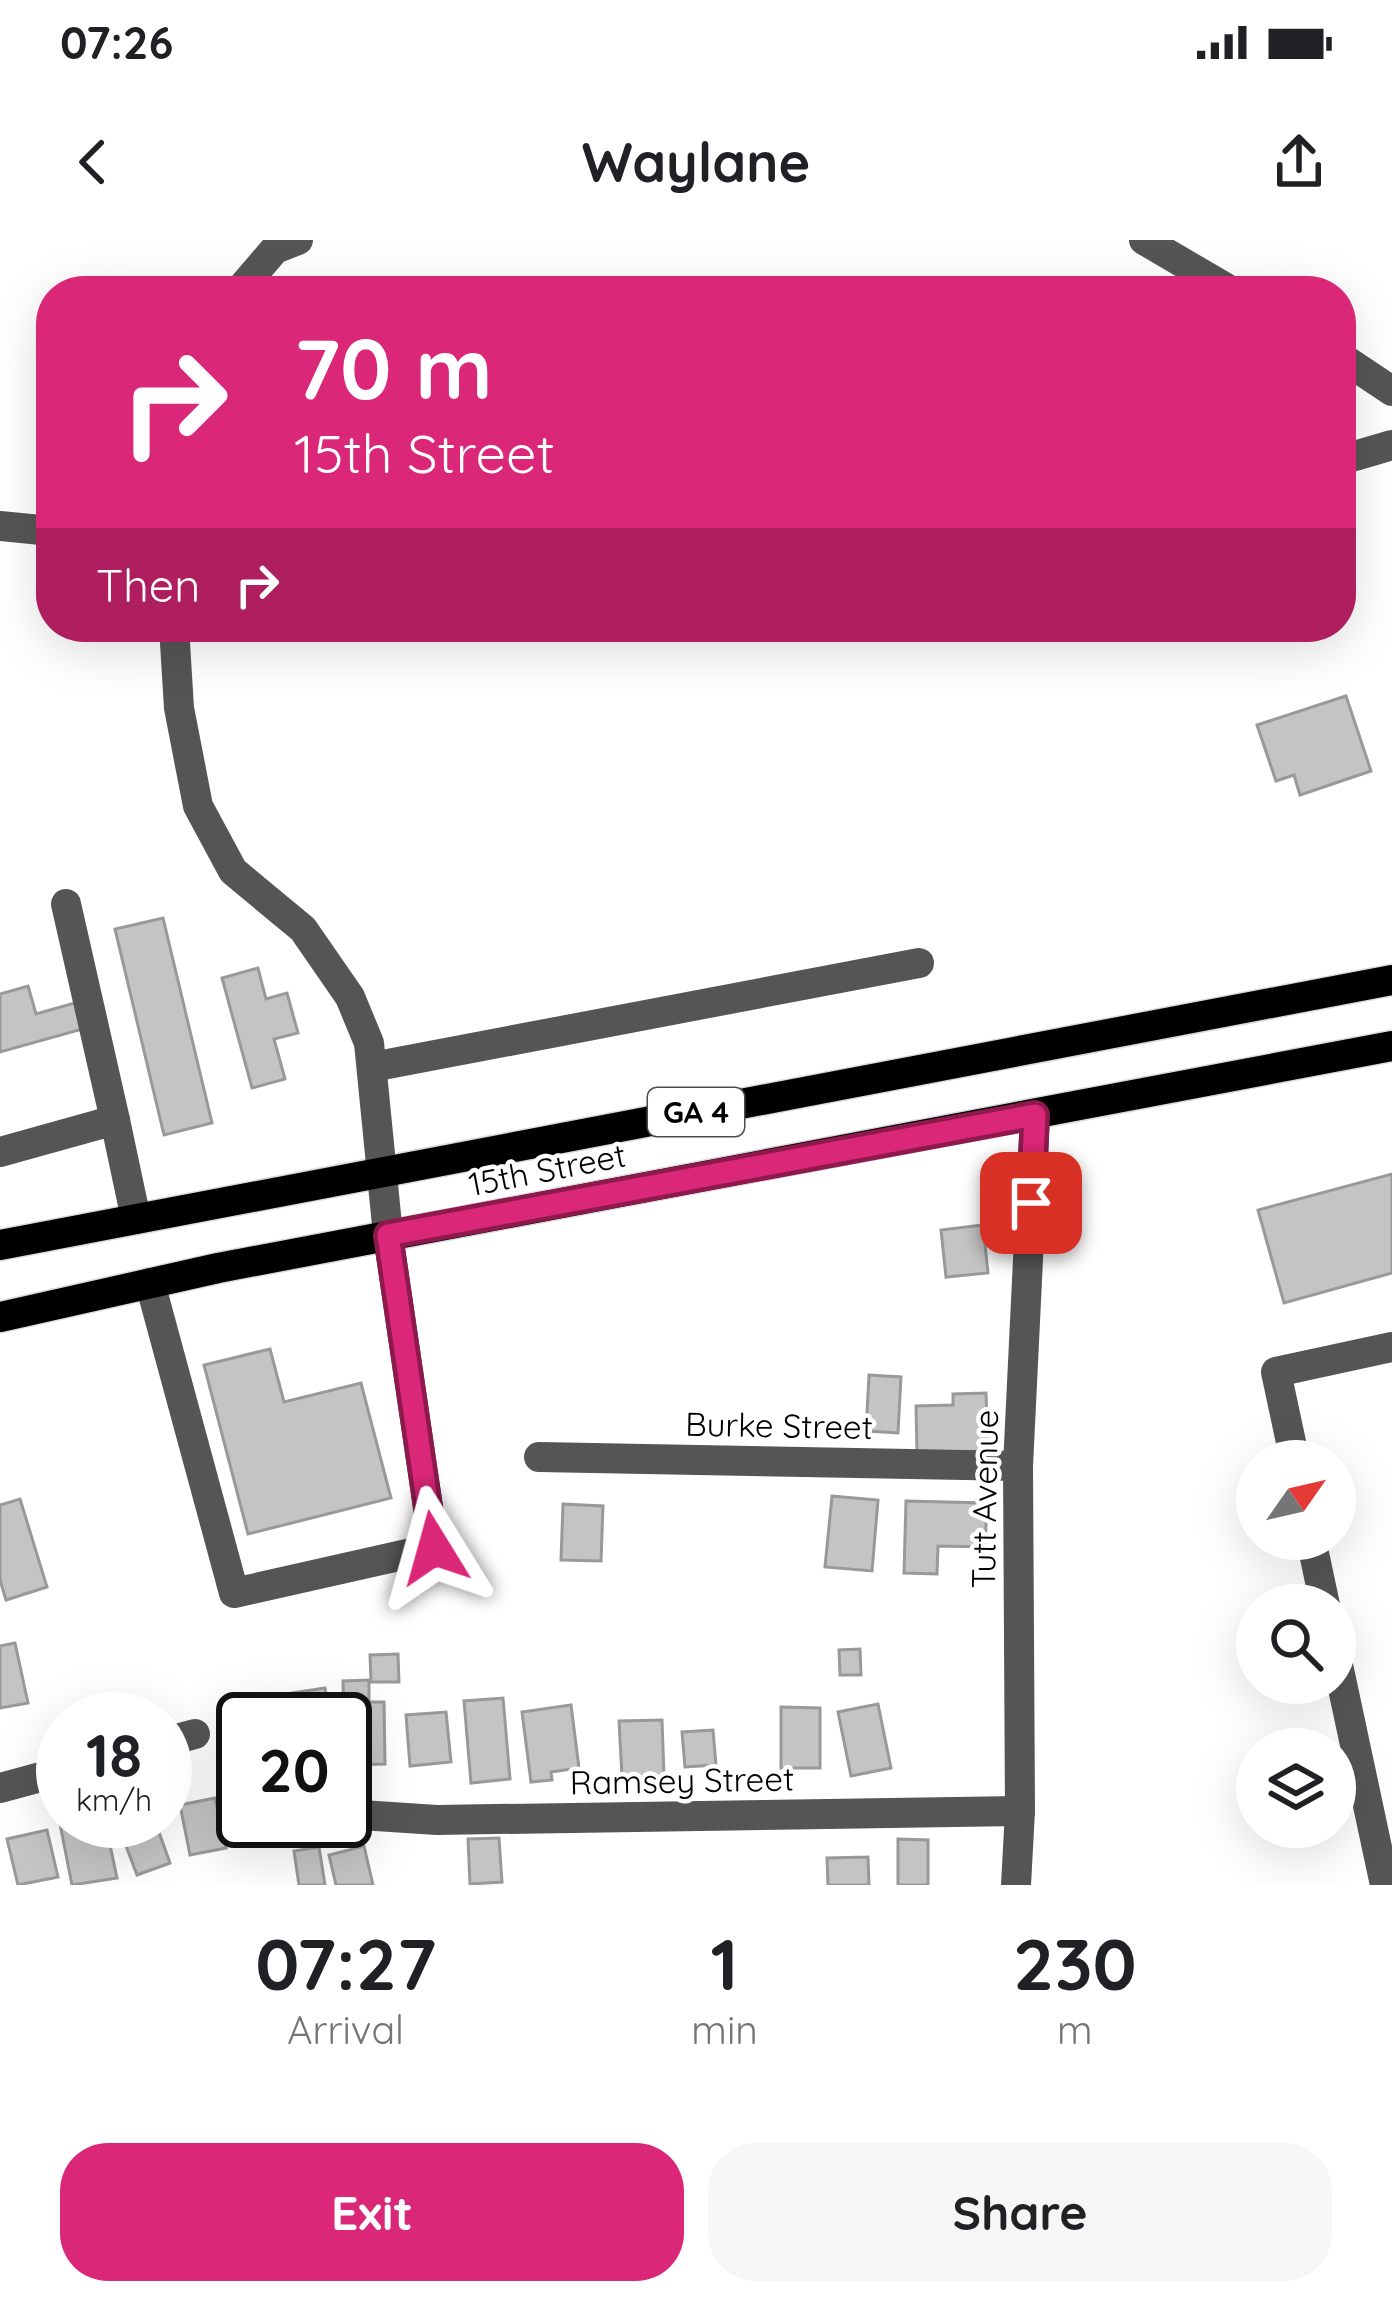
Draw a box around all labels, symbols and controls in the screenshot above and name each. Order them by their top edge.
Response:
text: 07:26 [60,14,173,70]
text: Waylane [582,128,810,196]
icon: back [60,129,126,195]
icon: share [1266,129,1332,195]
text: 70 m [294,315,493,420]
icon: right [96,324,252,480]
text: 15th Street [294,419,555,487]
icon: right [224,552,290,618]
text: Then [96,557,200,613]
road number: GA 4 [648,1088,744,1136]
street label: 15th Street [465,1134,629,1204]
pin [980,1152,1082,1254]
icon: arrive [998,1170,1064,1236]
street label: Burke Street [685,1403,873,1447]
street label: Tutt Avenue [962,1409,1006,1589]
north arrow [1236,1440,1356,1560]
map controls [1236,1440,1356,1848]
position arrow [371,1485,497,1611]
button: search [1236,1584,1356,1704]
speed limit sign: 20 [216,1692,372,1848]
text: 18 [86,1717,142,1792]
button: layers [1236,1728,1356,1848]
street label: Ramsey Street [570,1758,794,1802]
text: km/h [76,1781,152,1819]
text: 07:27 [255,1918,436,2008]
text: 1 [711,1918,739,2008]
text: 230 [1013,1918,1137,2008]
text: Arrival [287,2005,404,2054]
text: min [691,2005,758,2054]
text: m [1057,2005,1093,2054]
button: Exit [60,2143,684,2281]
button: Share [708,2143,1332,2281]

